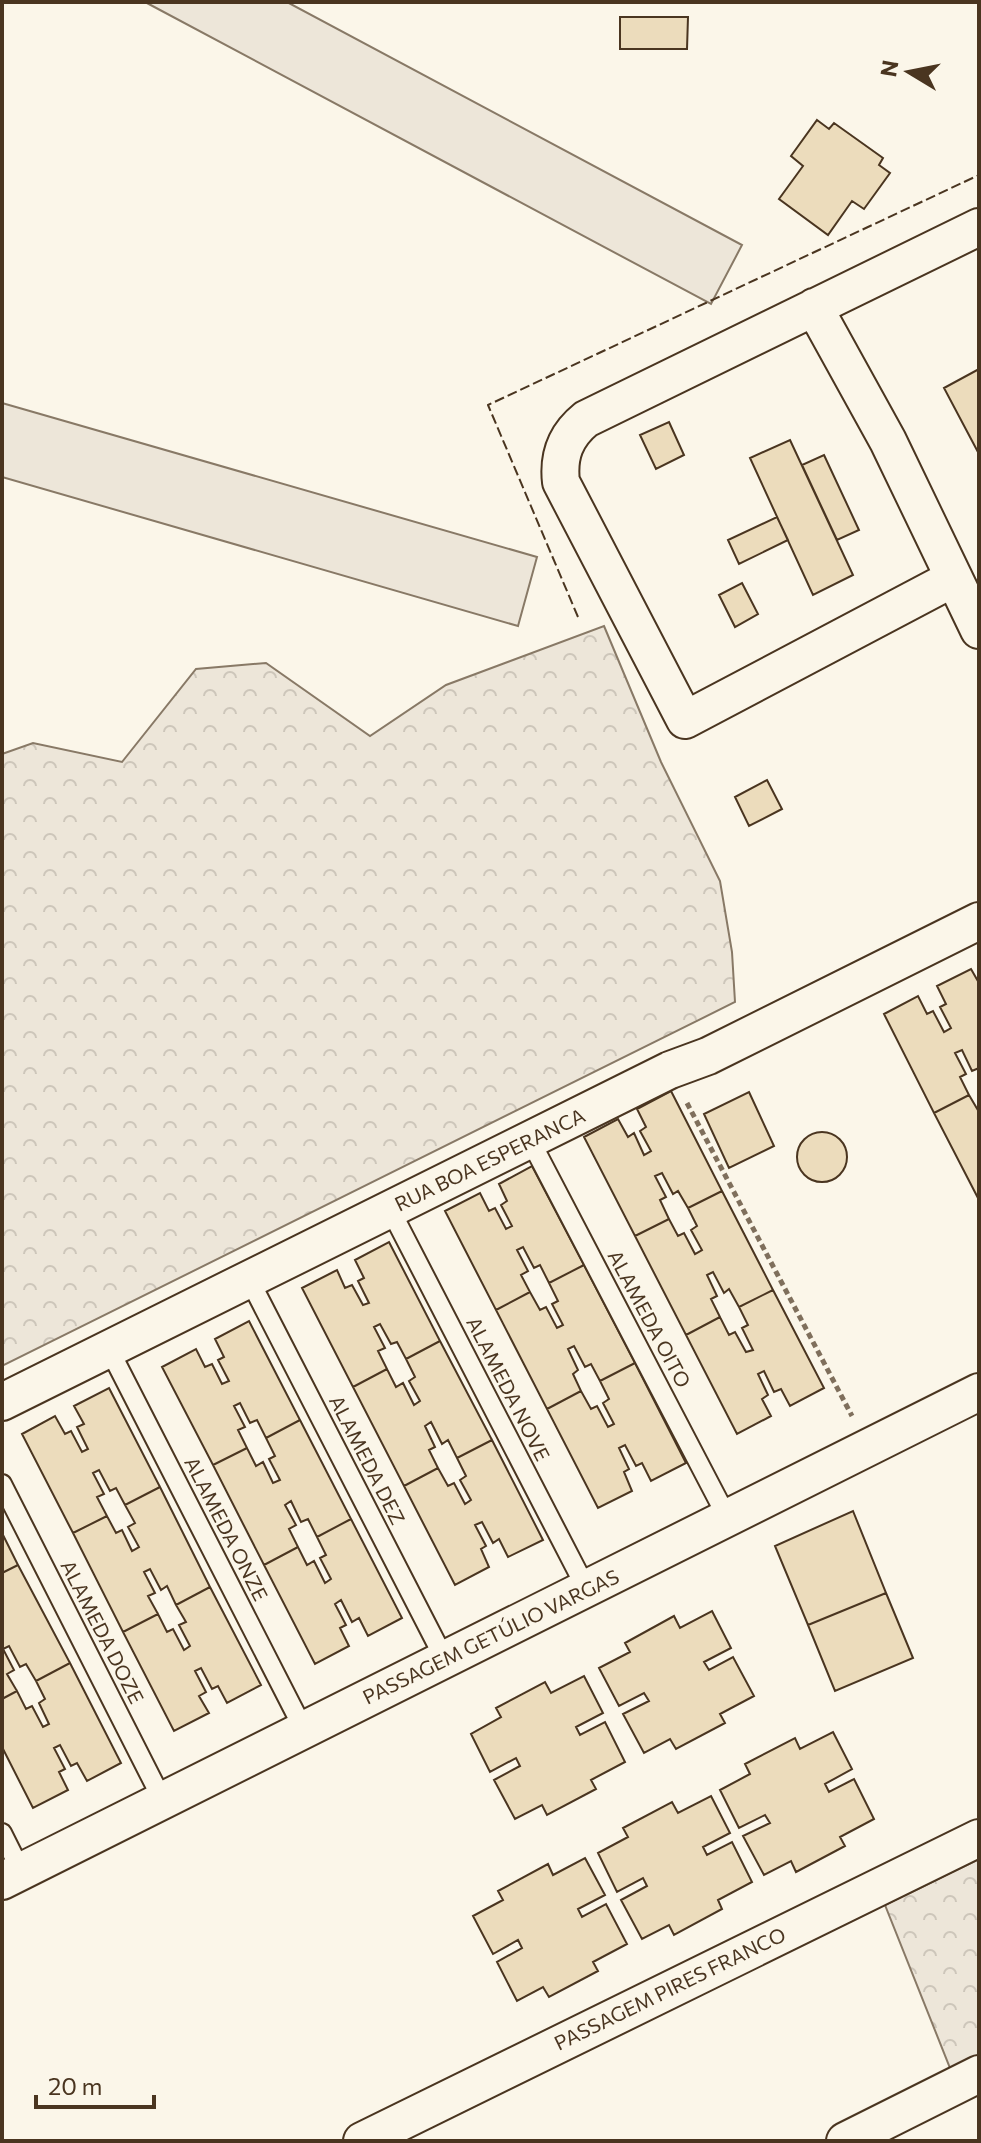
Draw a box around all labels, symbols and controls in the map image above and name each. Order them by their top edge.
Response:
north arrow [869,32,949,112]
text: N [874,58,904,79]
street label: RUA BOA ESPERANCA [390,1102,589,1216]
street label: ALAMEDA OITO [604,1246,696,1391]
street label: ALAMEDA NOVE [462,1313,556,1465]
street label: ALAMEDA DEZ [325,1391,411,1528]
street label: ALAMEDA ONZE [180,1452,274,1605]
street label: ALAMEDA DOZE [56,1556,149,1707]
street label: PASSAGEM GETÚLIO VARGAS [359,1564,623,1709]
street label: PASSAGEM PIRES FRANCO [550,1922,789,2055]
scale bar [36,2059,154,2109]
text: 20 m [48,2071,102,2100]

